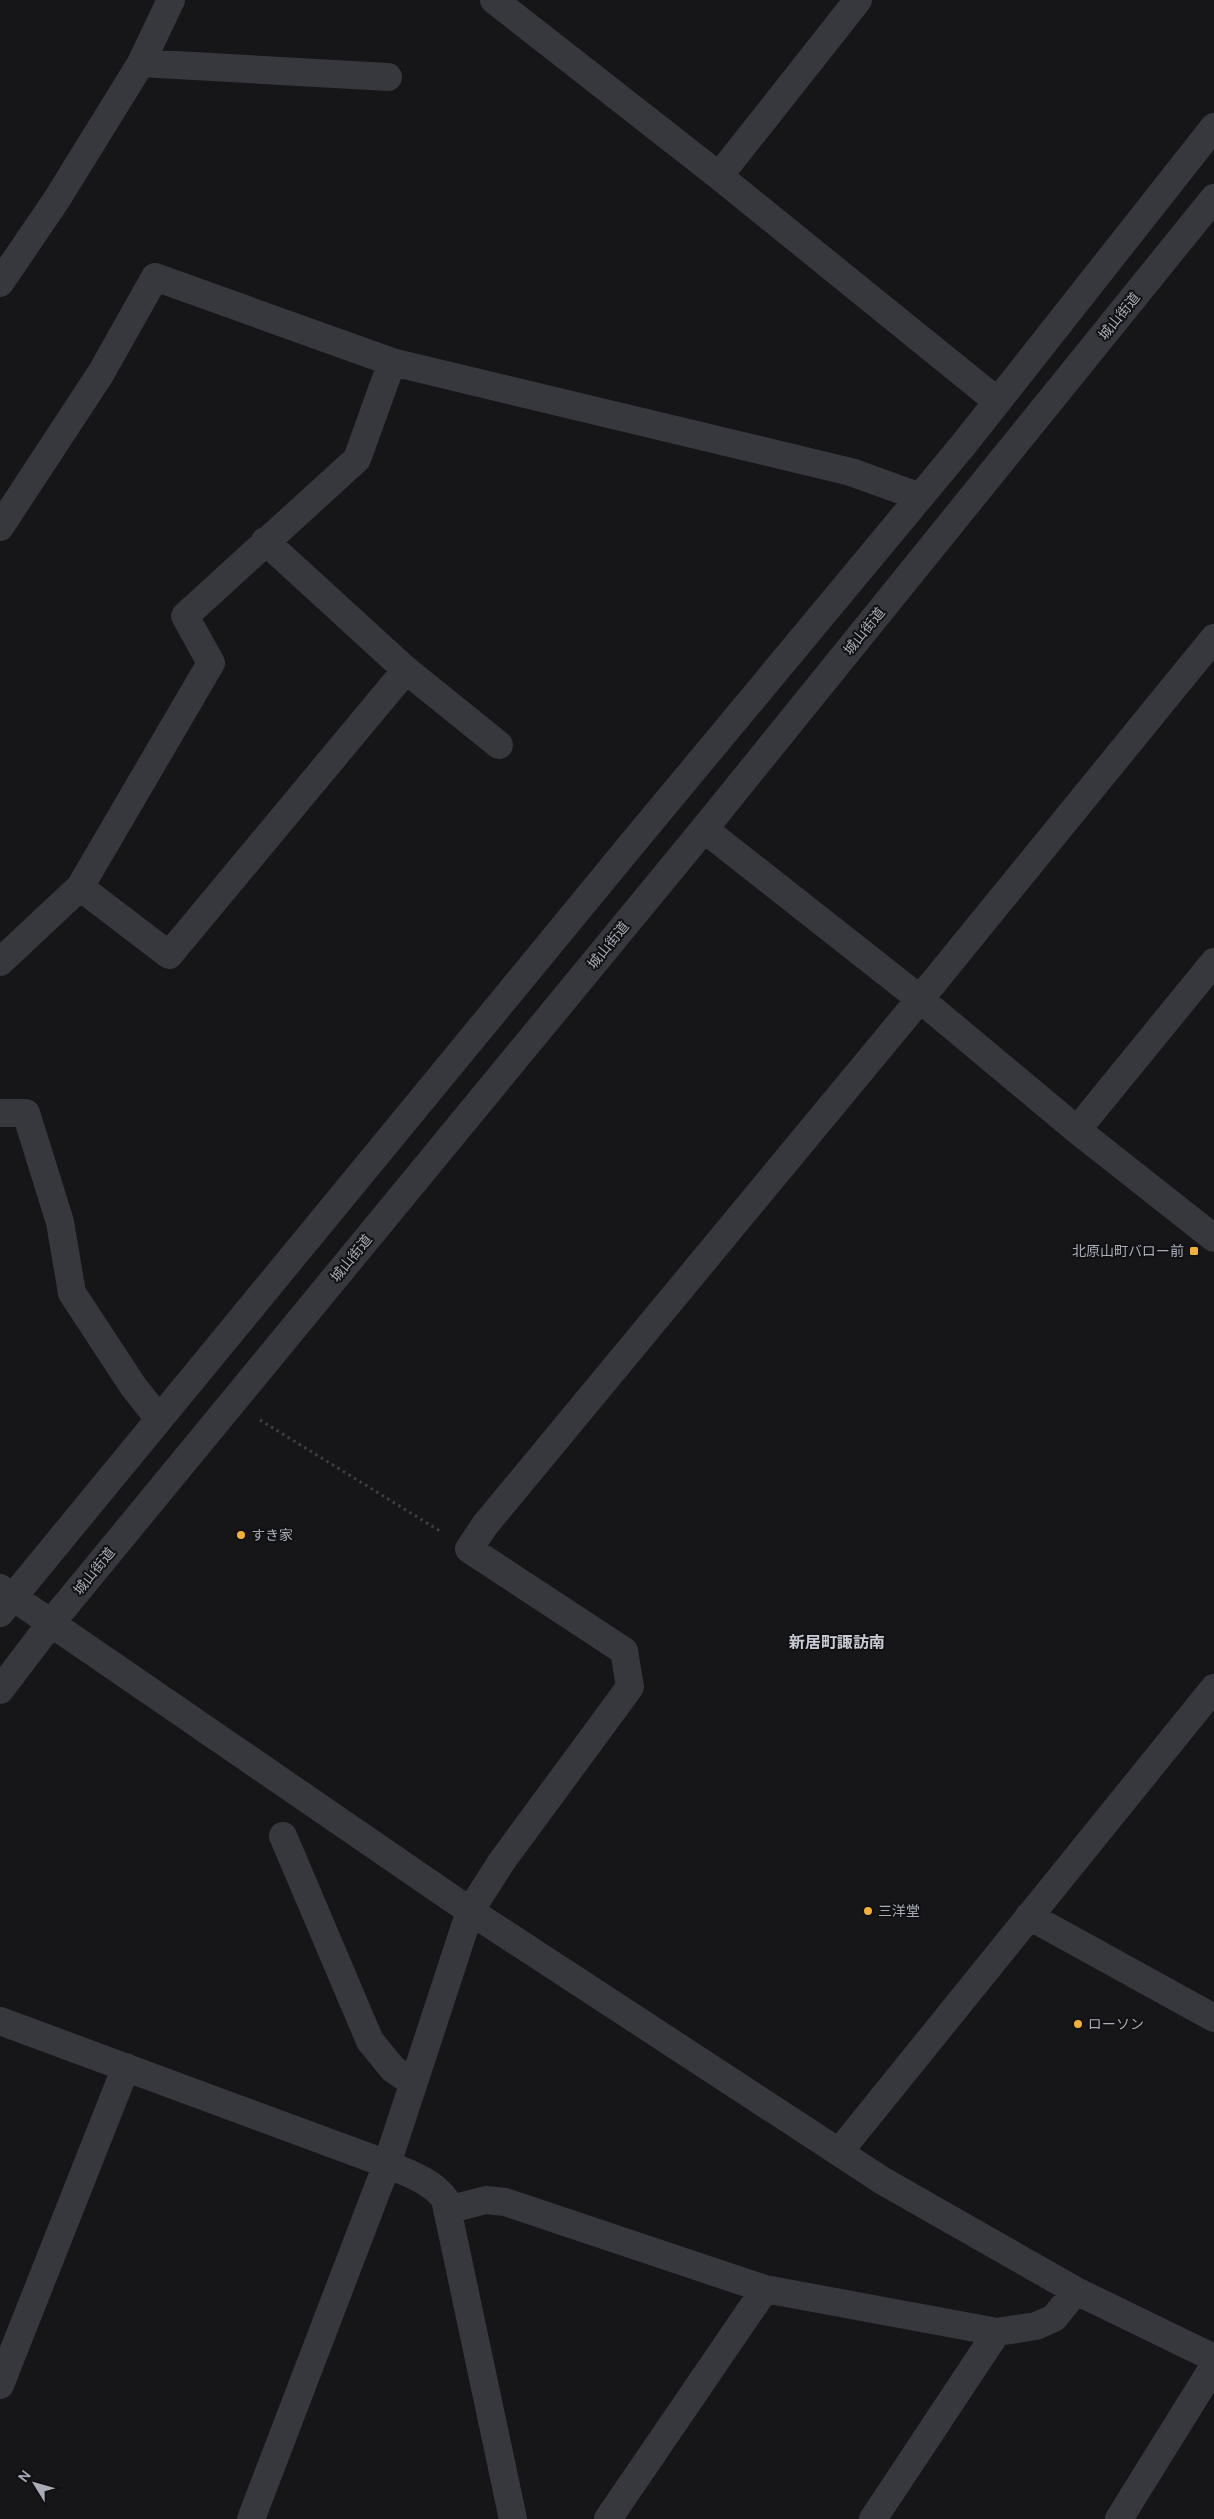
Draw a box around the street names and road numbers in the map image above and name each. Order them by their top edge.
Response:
street label: 城山街道 [1094,288,1144,343]
street label: 城山街道 [839,603,889,658]
street label: 城山街道 [583,917,633,972]
street label: 城山街道 [326,1230,376,1285]
street label: 城山街道 [69,1543,119,1598]

